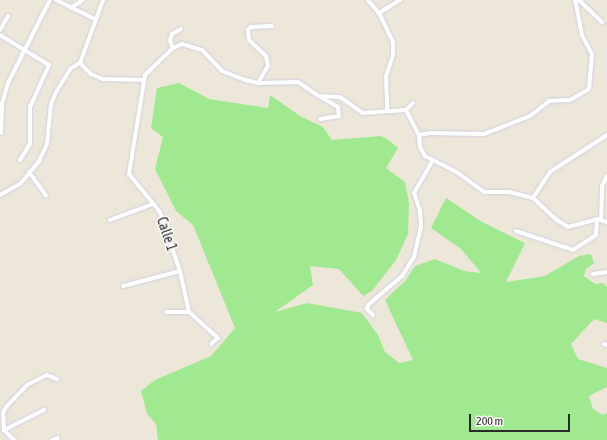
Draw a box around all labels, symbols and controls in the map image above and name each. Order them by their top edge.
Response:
street label: Calle 1 [153,215,181,253]
scale bar [471,406,572,432]
text: 200 m [476,414,503,428]

